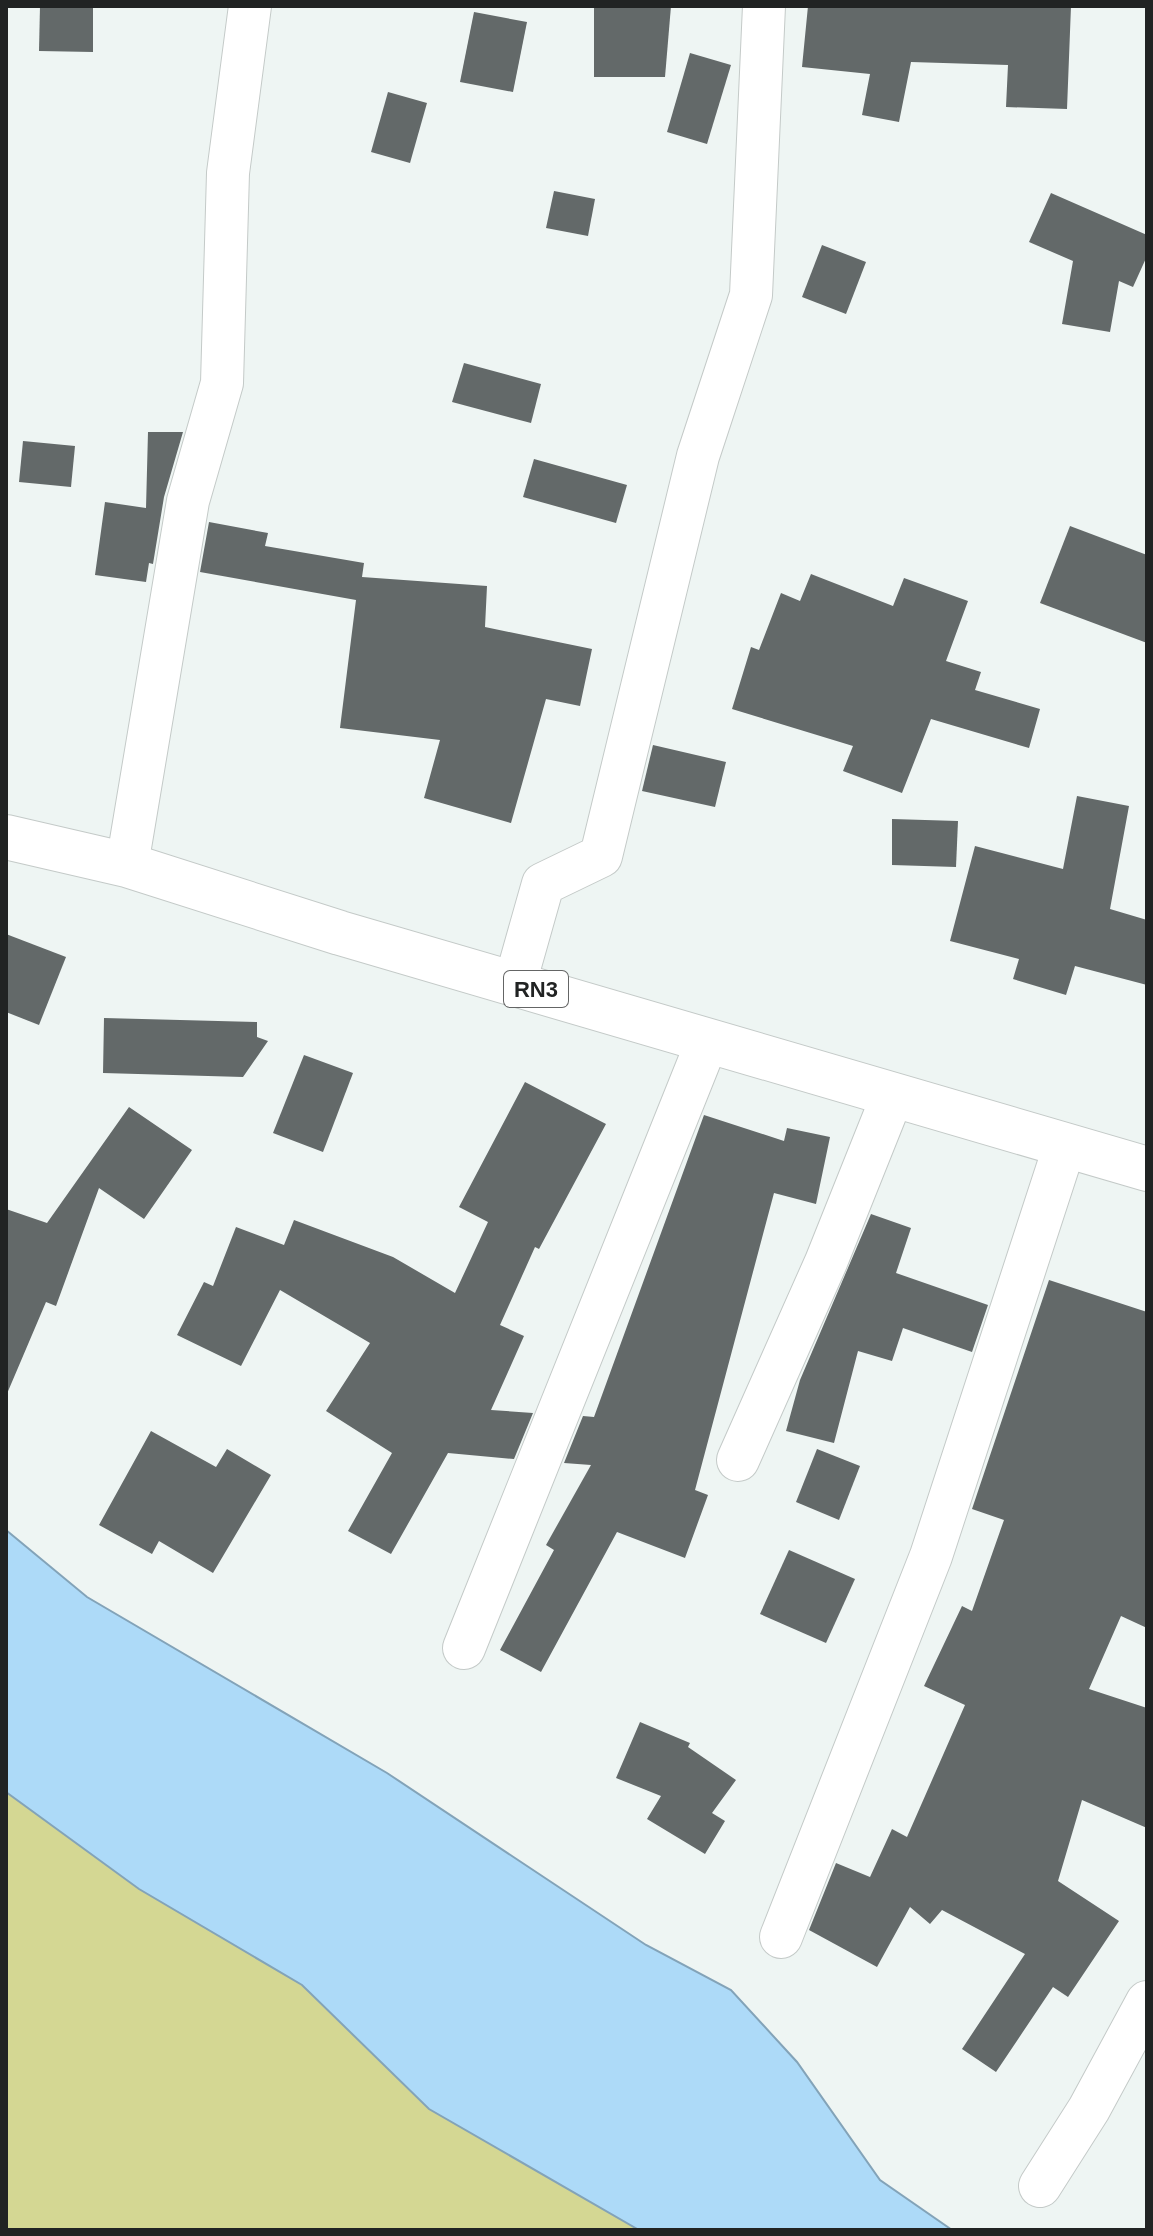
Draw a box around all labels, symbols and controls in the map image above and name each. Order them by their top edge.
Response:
road number: RN3 [504,971,568,1007]

